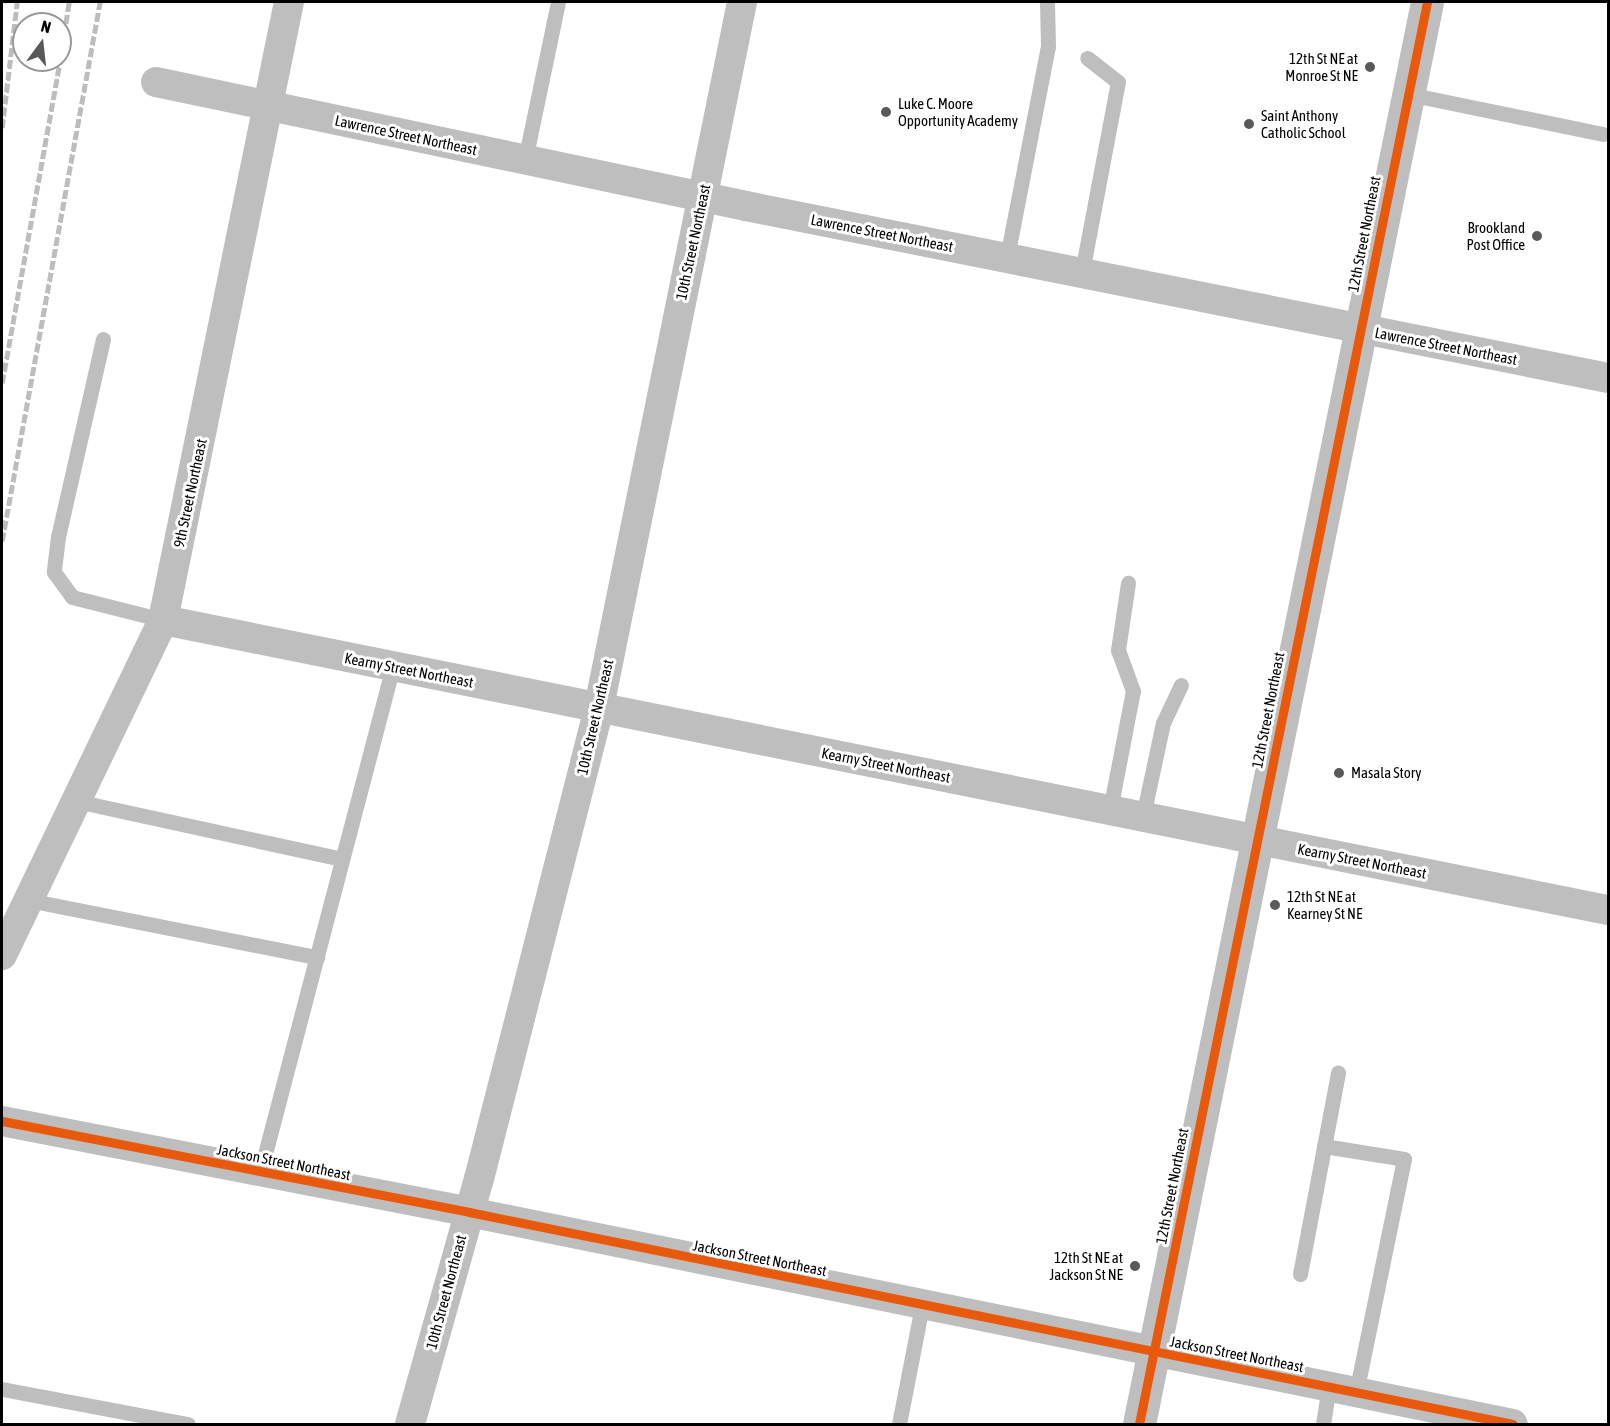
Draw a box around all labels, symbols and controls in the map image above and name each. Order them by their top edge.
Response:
north arrow [12,12,72,72]
text: N [39,17,53,36]
place label: 12th St NE at Monroe St NE [1285,49,1358,84]
marker: 12th St NE at Monroe St NE [1363,60,1377,74]
place label: Luke C. Moore Opportunity Academy [898,94,1018,129]
marker: Luke C. Moore Opportunity Academy [879,105,893,119]
place label: Saint Anthony Catholic School [1261,106,1346,141]
street label: Lawrence Street Northeast [333,111,479,159]
marker: Saint Anthony Catholic School [1242,117,1256,131]
street label: 12th Street Northeast [1344,174,1384,294]
street label: 10th Street Northeast [672,182,714,302]
street label: Lawrence Street Northeast [809,210,955,256]
place label: Brookland Post Office [1466,218,1525,253]
marker: Brookland Post Office [1530,229,1544,243]
street label: Lawrence Street Northeast [1373,323,1519,369]
street label: 9th Street Northeast [170,437,210,549]
street label: Kearny Street Northeast [343,649,475,691]
street label: 12th Street Northeast [1248,650,1288,770]
street label: 10th Street Northeast [573,658,617,776]
street label: Kearny Street Northeast [820,744,952,786]
place label: Masala Story [1351,764,1421,782]
marker: Masala Story [1332,766,1346,780]
street label: Kearny Street Northeast [1296,840,1428,882]
place label: 12th St NE at Kearney St NE [1287,887,1362,922]
marker: 12th St NE at Kearney St NE [1268,898,1282,912]
street label: 12th Street Northeast [1152,1126,1192,1246]
street label: Jackson Street Northeast [216,1140,352,1184]
street label: 10th Street Northeast [422,1233,470,1351]
street label: Jackson Street Northeast [692,1236,828,1280]
place label: 12th St NE at Jackson St NE [1049,1248,1123,1283]
marker: 12th St NE at Jackson St NE [1128,1259,1142,1273]
street label: Jackson Street Northeast [1169,1332,1305,1376]

